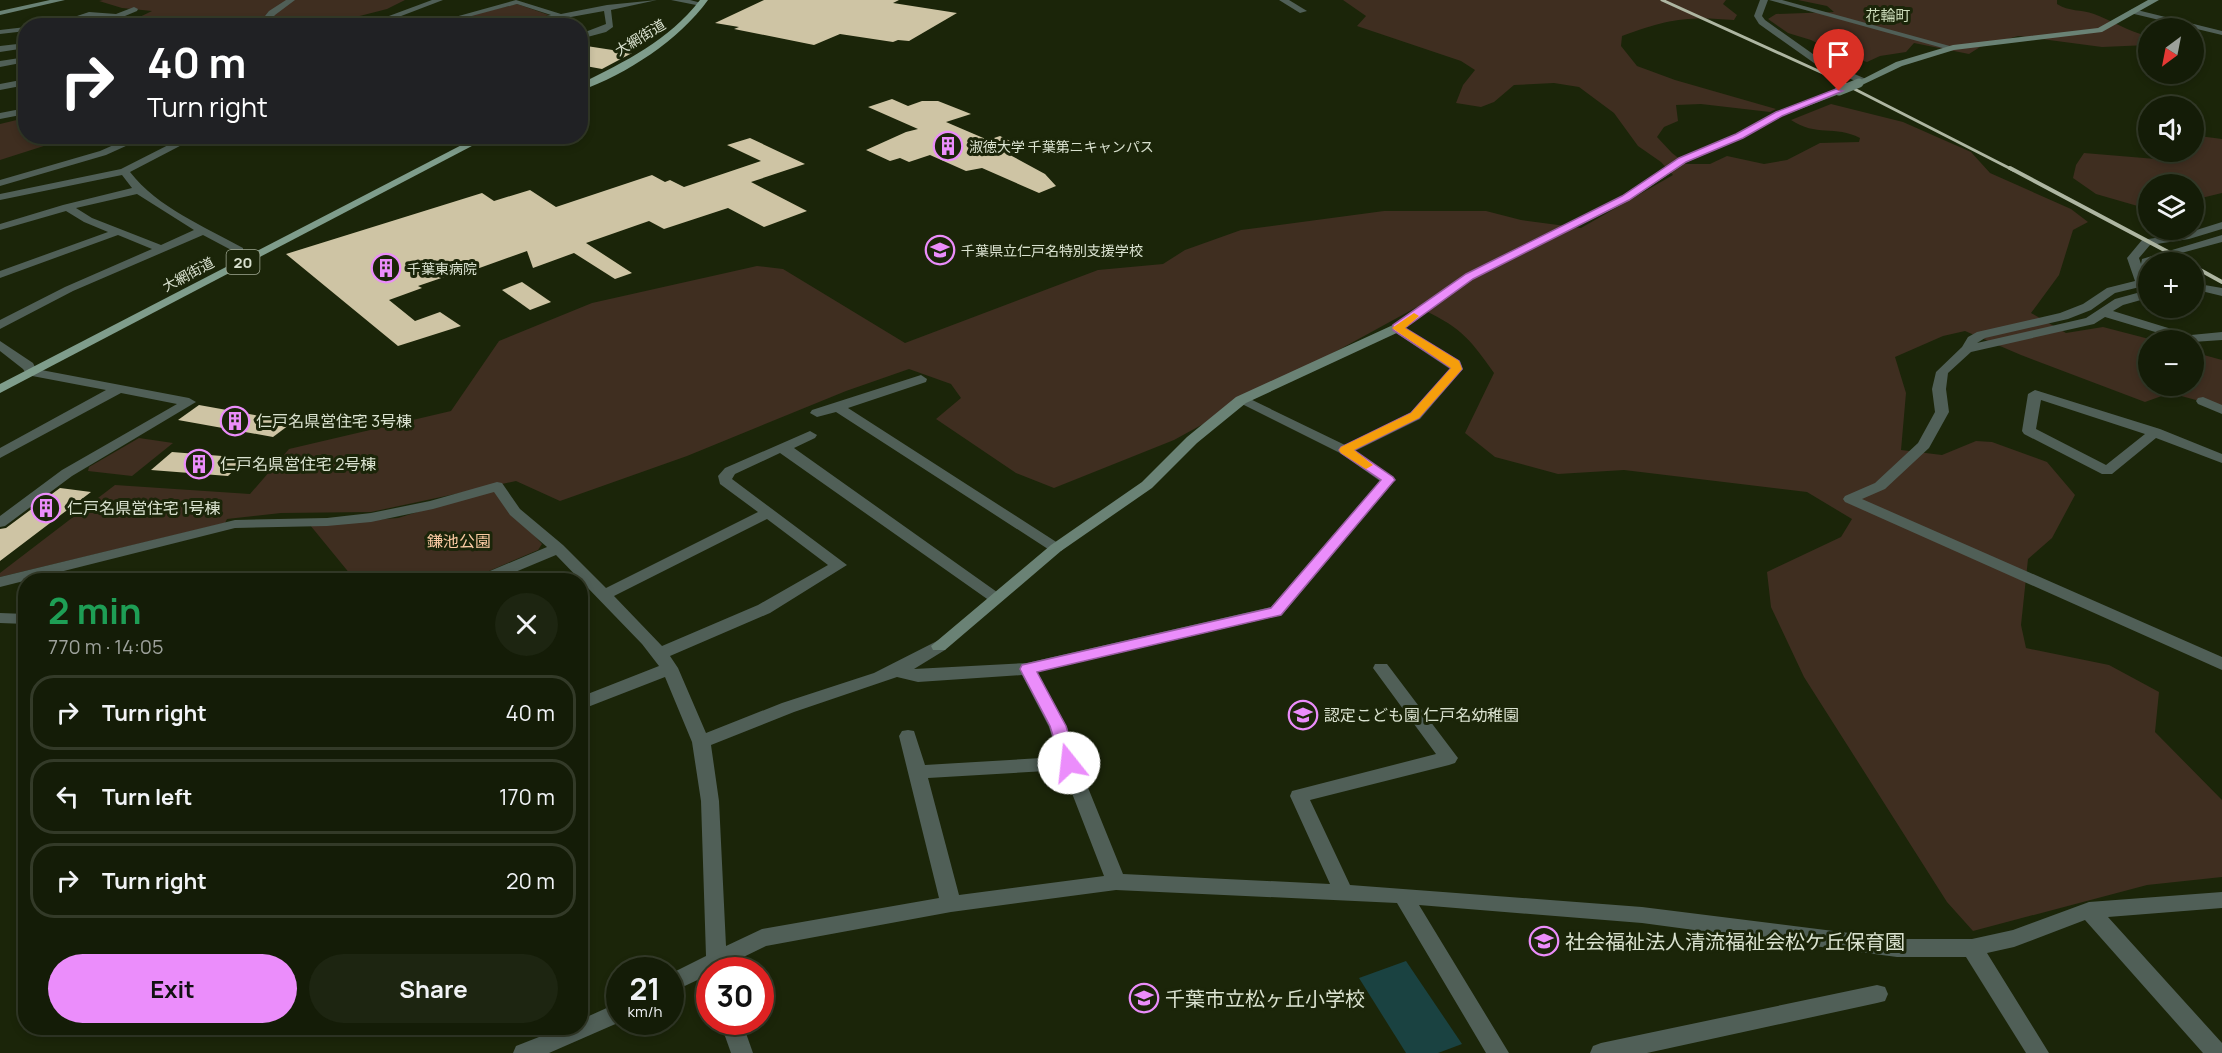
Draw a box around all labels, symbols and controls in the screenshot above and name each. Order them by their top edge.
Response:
district label: 花輪町 [1865,5,1911,26]
street label: 大網街道 [611,14,669,60]
north arrow [2138,18,2204,84]
map controls [2138,18,2204,396]
pin [1813,29,1864,91]
text: 40 m [147,33,246,91]
icon: arrive [1822,38,1855,71]
icon: right [48,42,126,120]
text: Turn right [147,88,268,125]
button: sound [2138,96,2204,162]
building icon: 淑徳大学 千葉第ニキャンパス [932,130,964,162]
place label: 淑徳大学 千葉第ニキャンパス [969,137,1154,156]
button: layers [2138,174,2204,240]
school or university icon: 千葉県立仁戸名特別支援学校 [924,234,956,266]
place label: 千葉県立仁戸名特別支援学校 [961,241,1143,260]
road number: 20 [226,250,260,274]
street label: 大網街道 [159,252,217,296]
building icon: 千葉東病院 [370,252,402,284]
button: + [2138,252,2204,318]
place label: 千葉東病院 [407,259,477,278]
button: − [2138,330,2204,396]
building icon: 仁戸名県営住宅 3号棟 [219,405,251,437]
place label: 仁戸名県営住宅 3号棟 [256,410,412,432]
building icon: 仁戸名県営住宅 2号棟 [183,448,215,480]
place label: 仁戸名県営住宅 2号棟 [220,453,376,475]
building icon: 仁戸名県営住宅 1号棟 [30,492,62,524]
place label: 仁戸名県営住宅 1号棟 [67,497,220,519]
park label: 鎌池公園 [427,530,491,552]
text: 2 min [48,586,142,635]
button: close [495,593,558,656]
text: 770 m · 14:05 [48,633,164,660]
icon: right [51,696,84,729]
text: Turn right [102,698,207,728]
text: 40 m [506,698,555,728]
school or university icon: 認定こども園 仁戸名幼稚園 [1287,699,1319,731]
place label: 認定こども園 仁戸名幼稚園 [1324,704,1519,726]
position arrow [1037,731,1101,795]
icon: left [51,780,84,813]
text: Turn left [102,782,192,812]
text: 170 m [499,782,555,812]
icon: right [51,864,84,897]
text: Turn right [102,866,207,896]
text: 20 m [506,866,555,896]
school or university icon: 社会福祉法人清流福祉会松ケ丘保育園 [1528,925,1560,957]
place label: 社会福祉法人清流福祉会松ケ丘保育園 [1565,928,1905,955]
button: Exit [48,954,297,1023]
button: Share [309,954,558,1023]
speed limit sign: 30 [696,957,774,1035]
text: 21 [629,968,661,1009]
school or university icon: 千葉市立松ヶ丘小学校 [1128,982,1160,1014]
place label: 千葉市立松ヶ丘小学校 [1165,985,1365,1012]
text: km/h [628,1001,662,1022]

